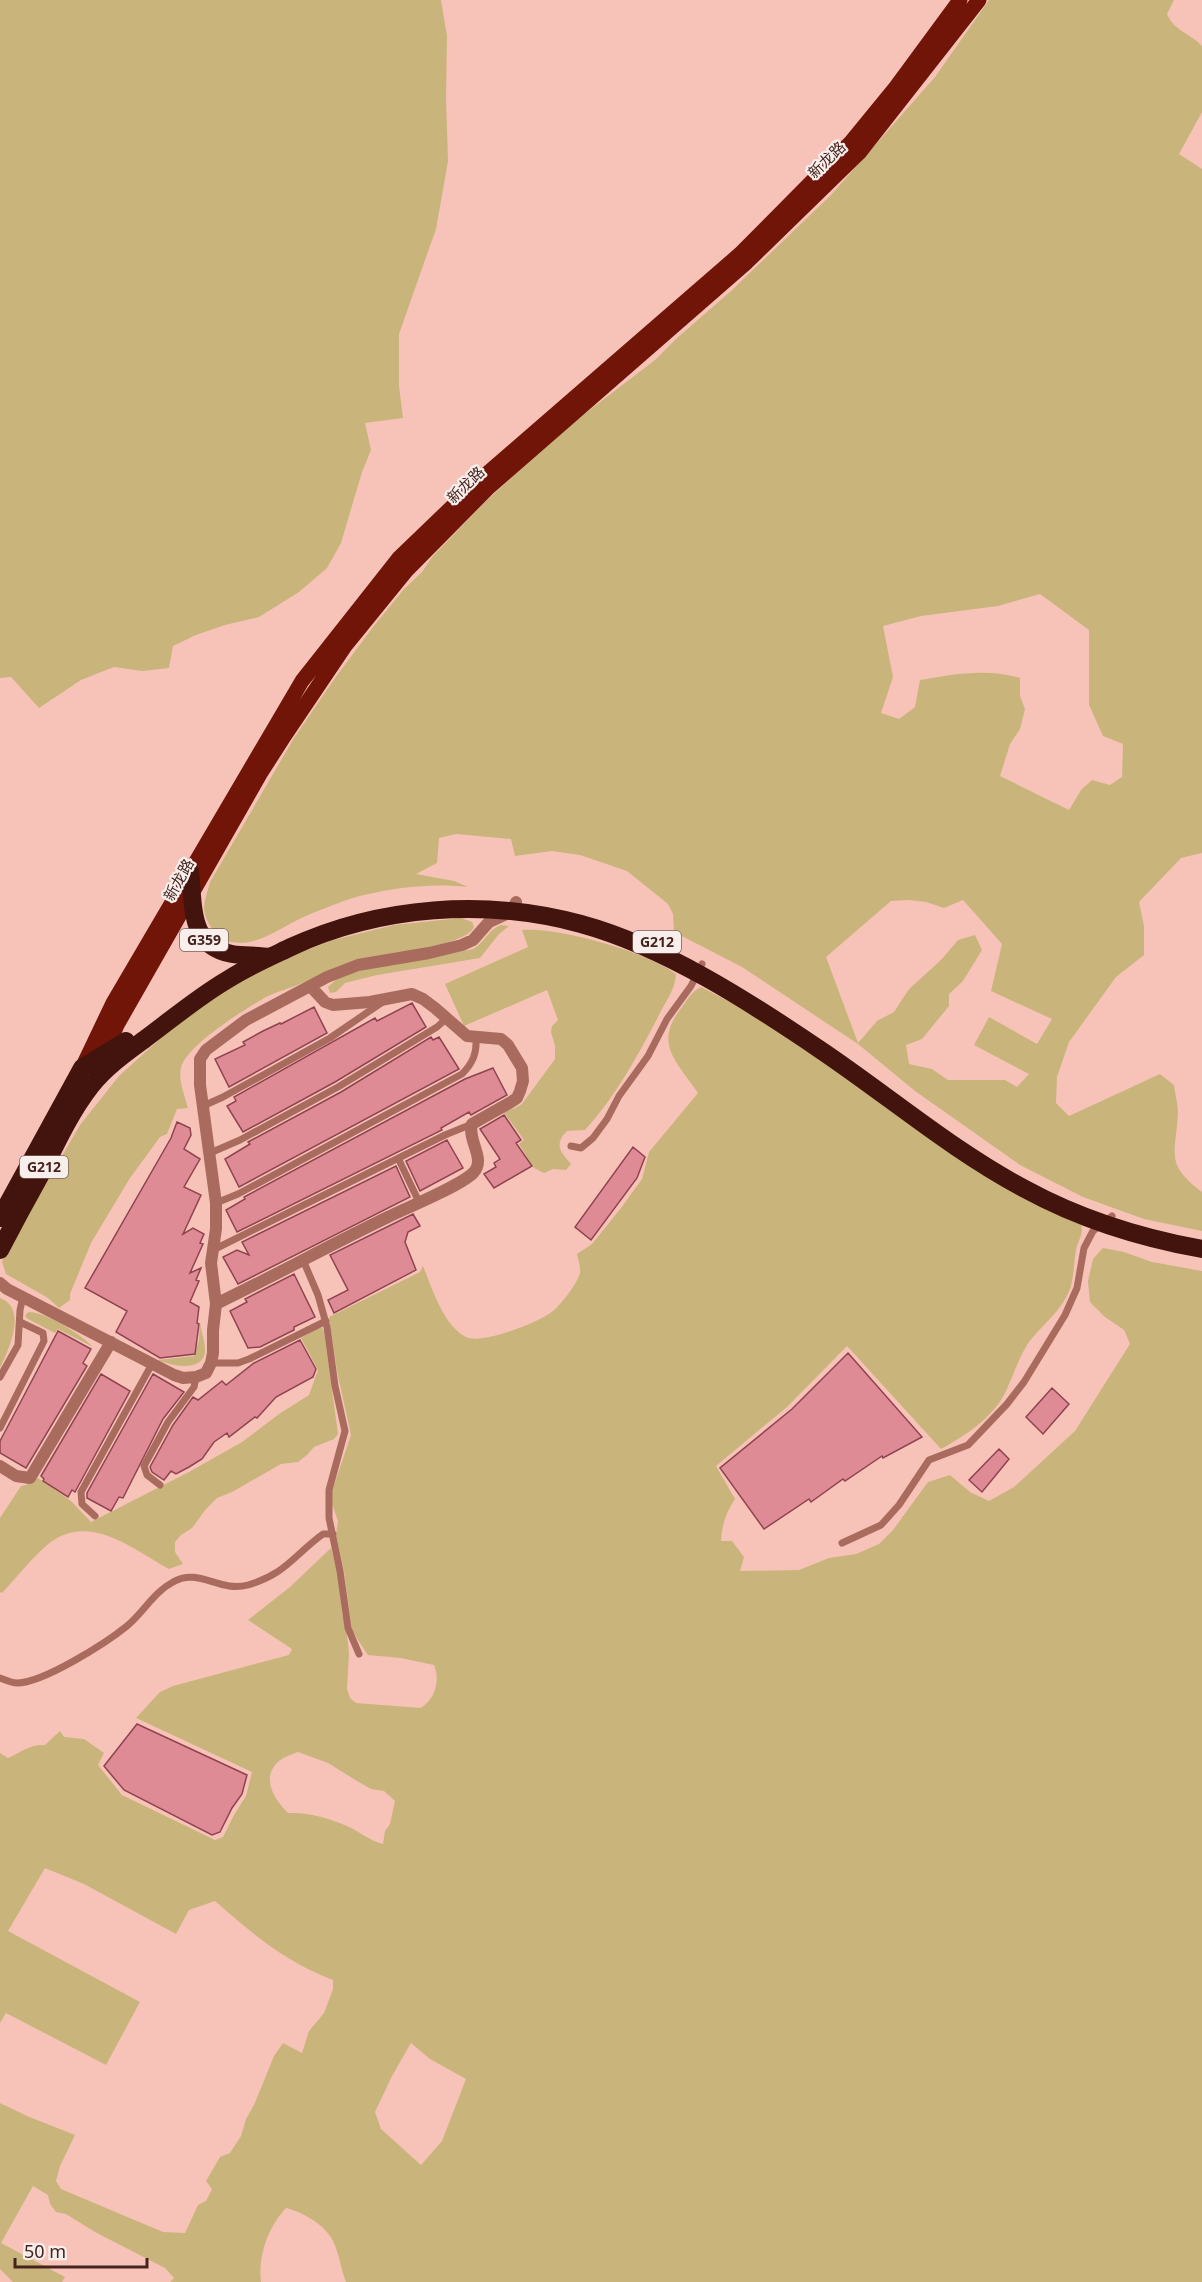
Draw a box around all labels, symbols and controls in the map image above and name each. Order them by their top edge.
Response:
street label: 新龙路 [803,136,849,182]
street label: 新龙路 [442,461,488,507]
street label: 新龙路 [158,855,198,904]
road number: G359 [180,929,228,951]
road number: G212 [633,931,681,953]
road number: G212 [20,1156,68,1178]
scale bar [15,2231,147,2269]
text: 50 m [24,2239,66,2263]

